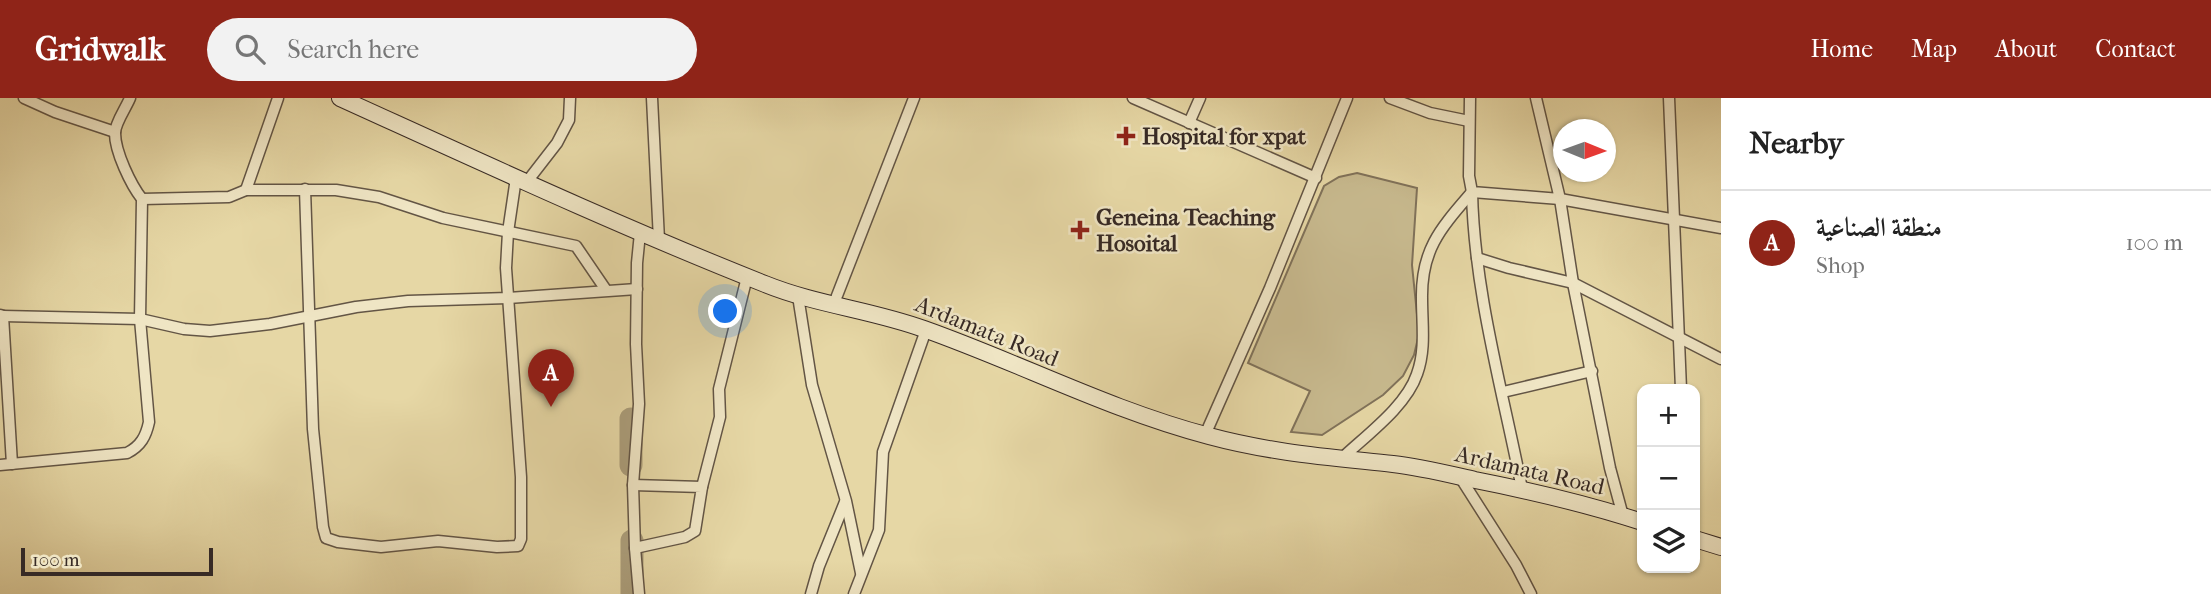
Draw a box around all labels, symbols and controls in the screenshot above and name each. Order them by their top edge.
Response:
search box [207,18,697,81]
text: Gridwalk [35,30,165,69]
icon: search [231,30,269,68]
text: Search here [287,34,419,65]
text: Home [1811,35,1873,63]
text: Map [1911,35,1957,63]
text: About [1995,35,2057,63]
text: Contact [2095,35,2176,63]
north arrow [1553,119,1616,182]
place label: Hospital for xpat [1142,123,1307,150]
marker: Hospital for xpat [1116,126,1136,146]
text: Nearby [1749,126,1844,161]
place label: Geneina Teaching Hosoital [1096,204,1276,257]
text: منطقة الصناعية [1816,212,1942,243]
marker: Geneina Teaching Hosoital [1070,220,1090,240]
text: A [1765,229,1779,256]
text: 100 m [2125,229,2183,256]
text: Shop [1816,252,1865,279]
street label: Ardamata Road [910,290,1063,373]
your location [708,294,742,328]
pin: A [528,349,574,407]
map controls [1637,384,1700,573]
button: + [1637,384,1700,447]
street label: Ardamata Road [1452,440,1608,501]
button: − [1637,447,1700,510]
button: layers [1637,510,1700,573]
scale bar [21,545,214,577]
text: 100 m [32,549,80,571]

